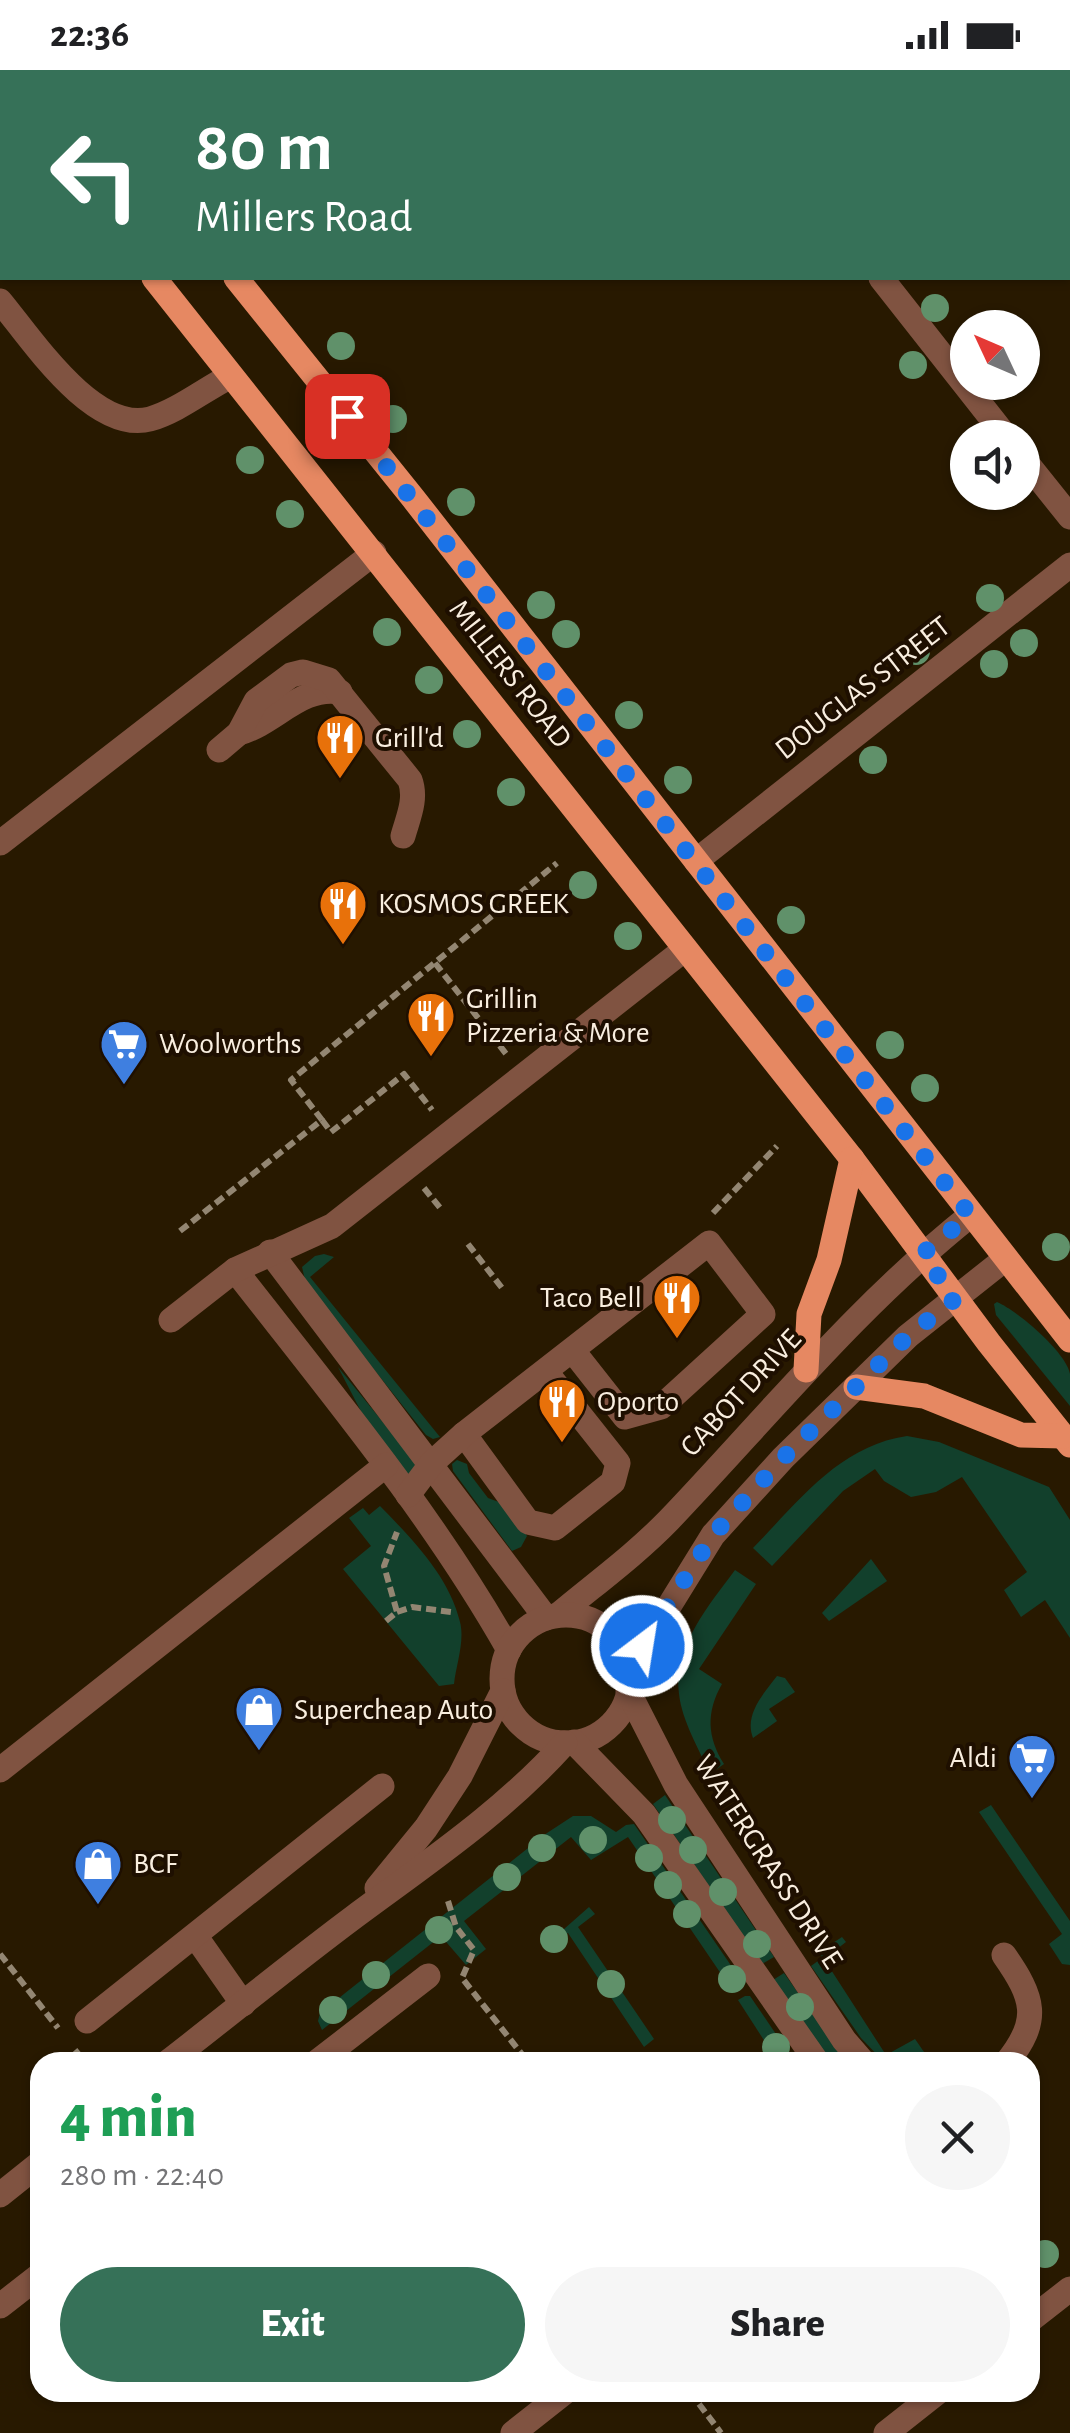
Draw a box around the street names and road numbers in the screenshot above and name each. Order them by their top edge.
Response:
street label: MILLERS ROAD [443,594,577,754]
street label: DOUGLAS STREET [770,610,956,765]
street label: CABOT DRIVE [675,1324,807,1462]
street label: WATERGRASS DRIVE [688,1750,848,1974]

